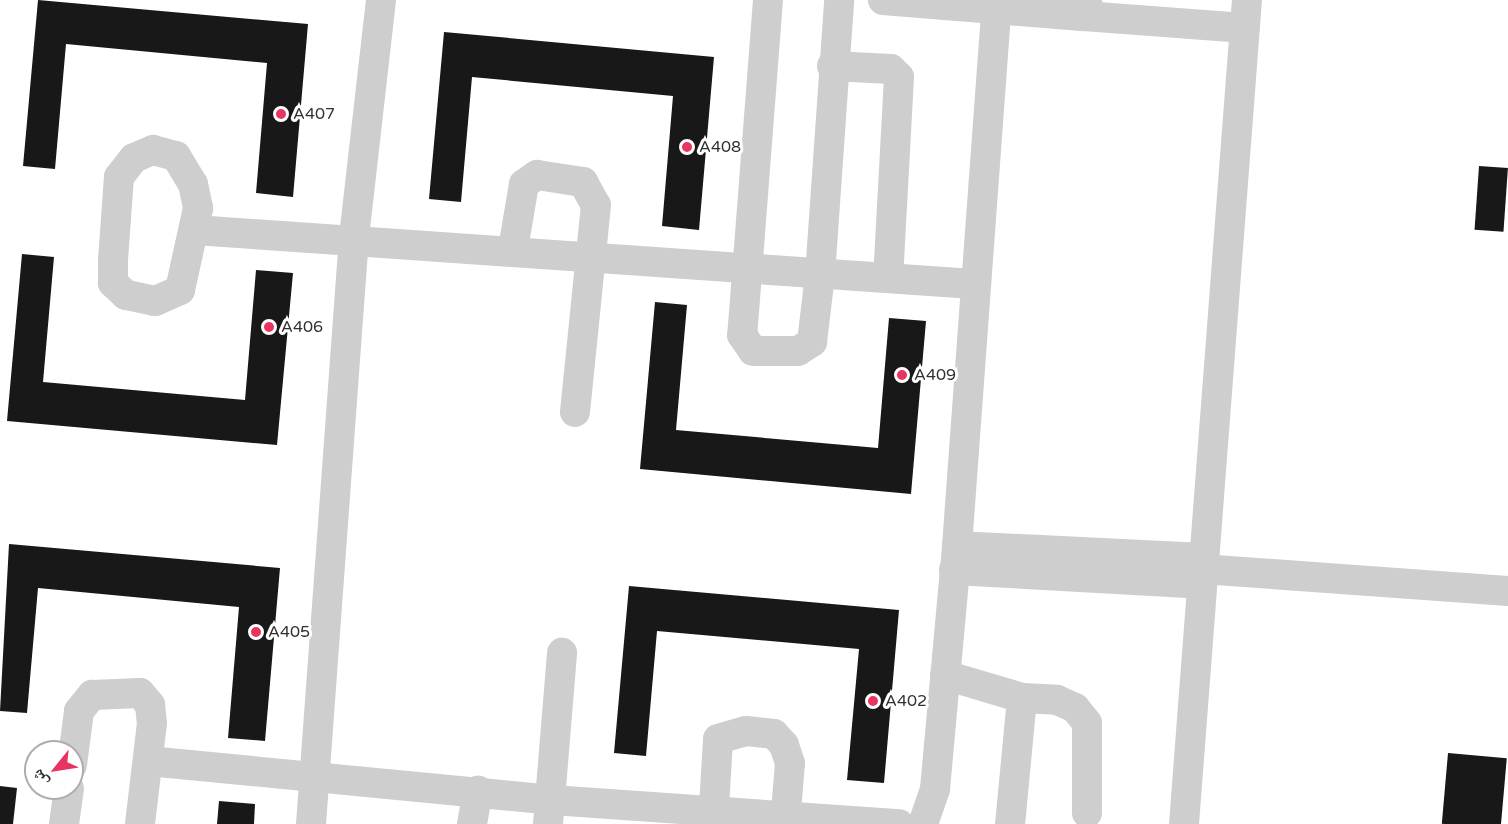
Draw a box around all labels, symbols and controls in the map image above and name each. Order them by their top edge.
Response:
place label: A407 [293,104,335,124]
marker: A407 [274,107,288,121]
place label: A408 [699,137,741,157]
marker: A408 [680,140,694,154]
place label: A406 [281,317,323,337]
marker: A406 [262,320,276,334]
place label: A409 [914,365,956,385]
marker: A409 [895,368,909,382]
place label: A405 [268,622,310,642]
marker: A405 [249,625,263,639]
place label: A402 [885,691,927,711]
marker: A402 [866,694,880,708]
north arrow [24,740,84,800]
text: ش [27,766,53,790]

